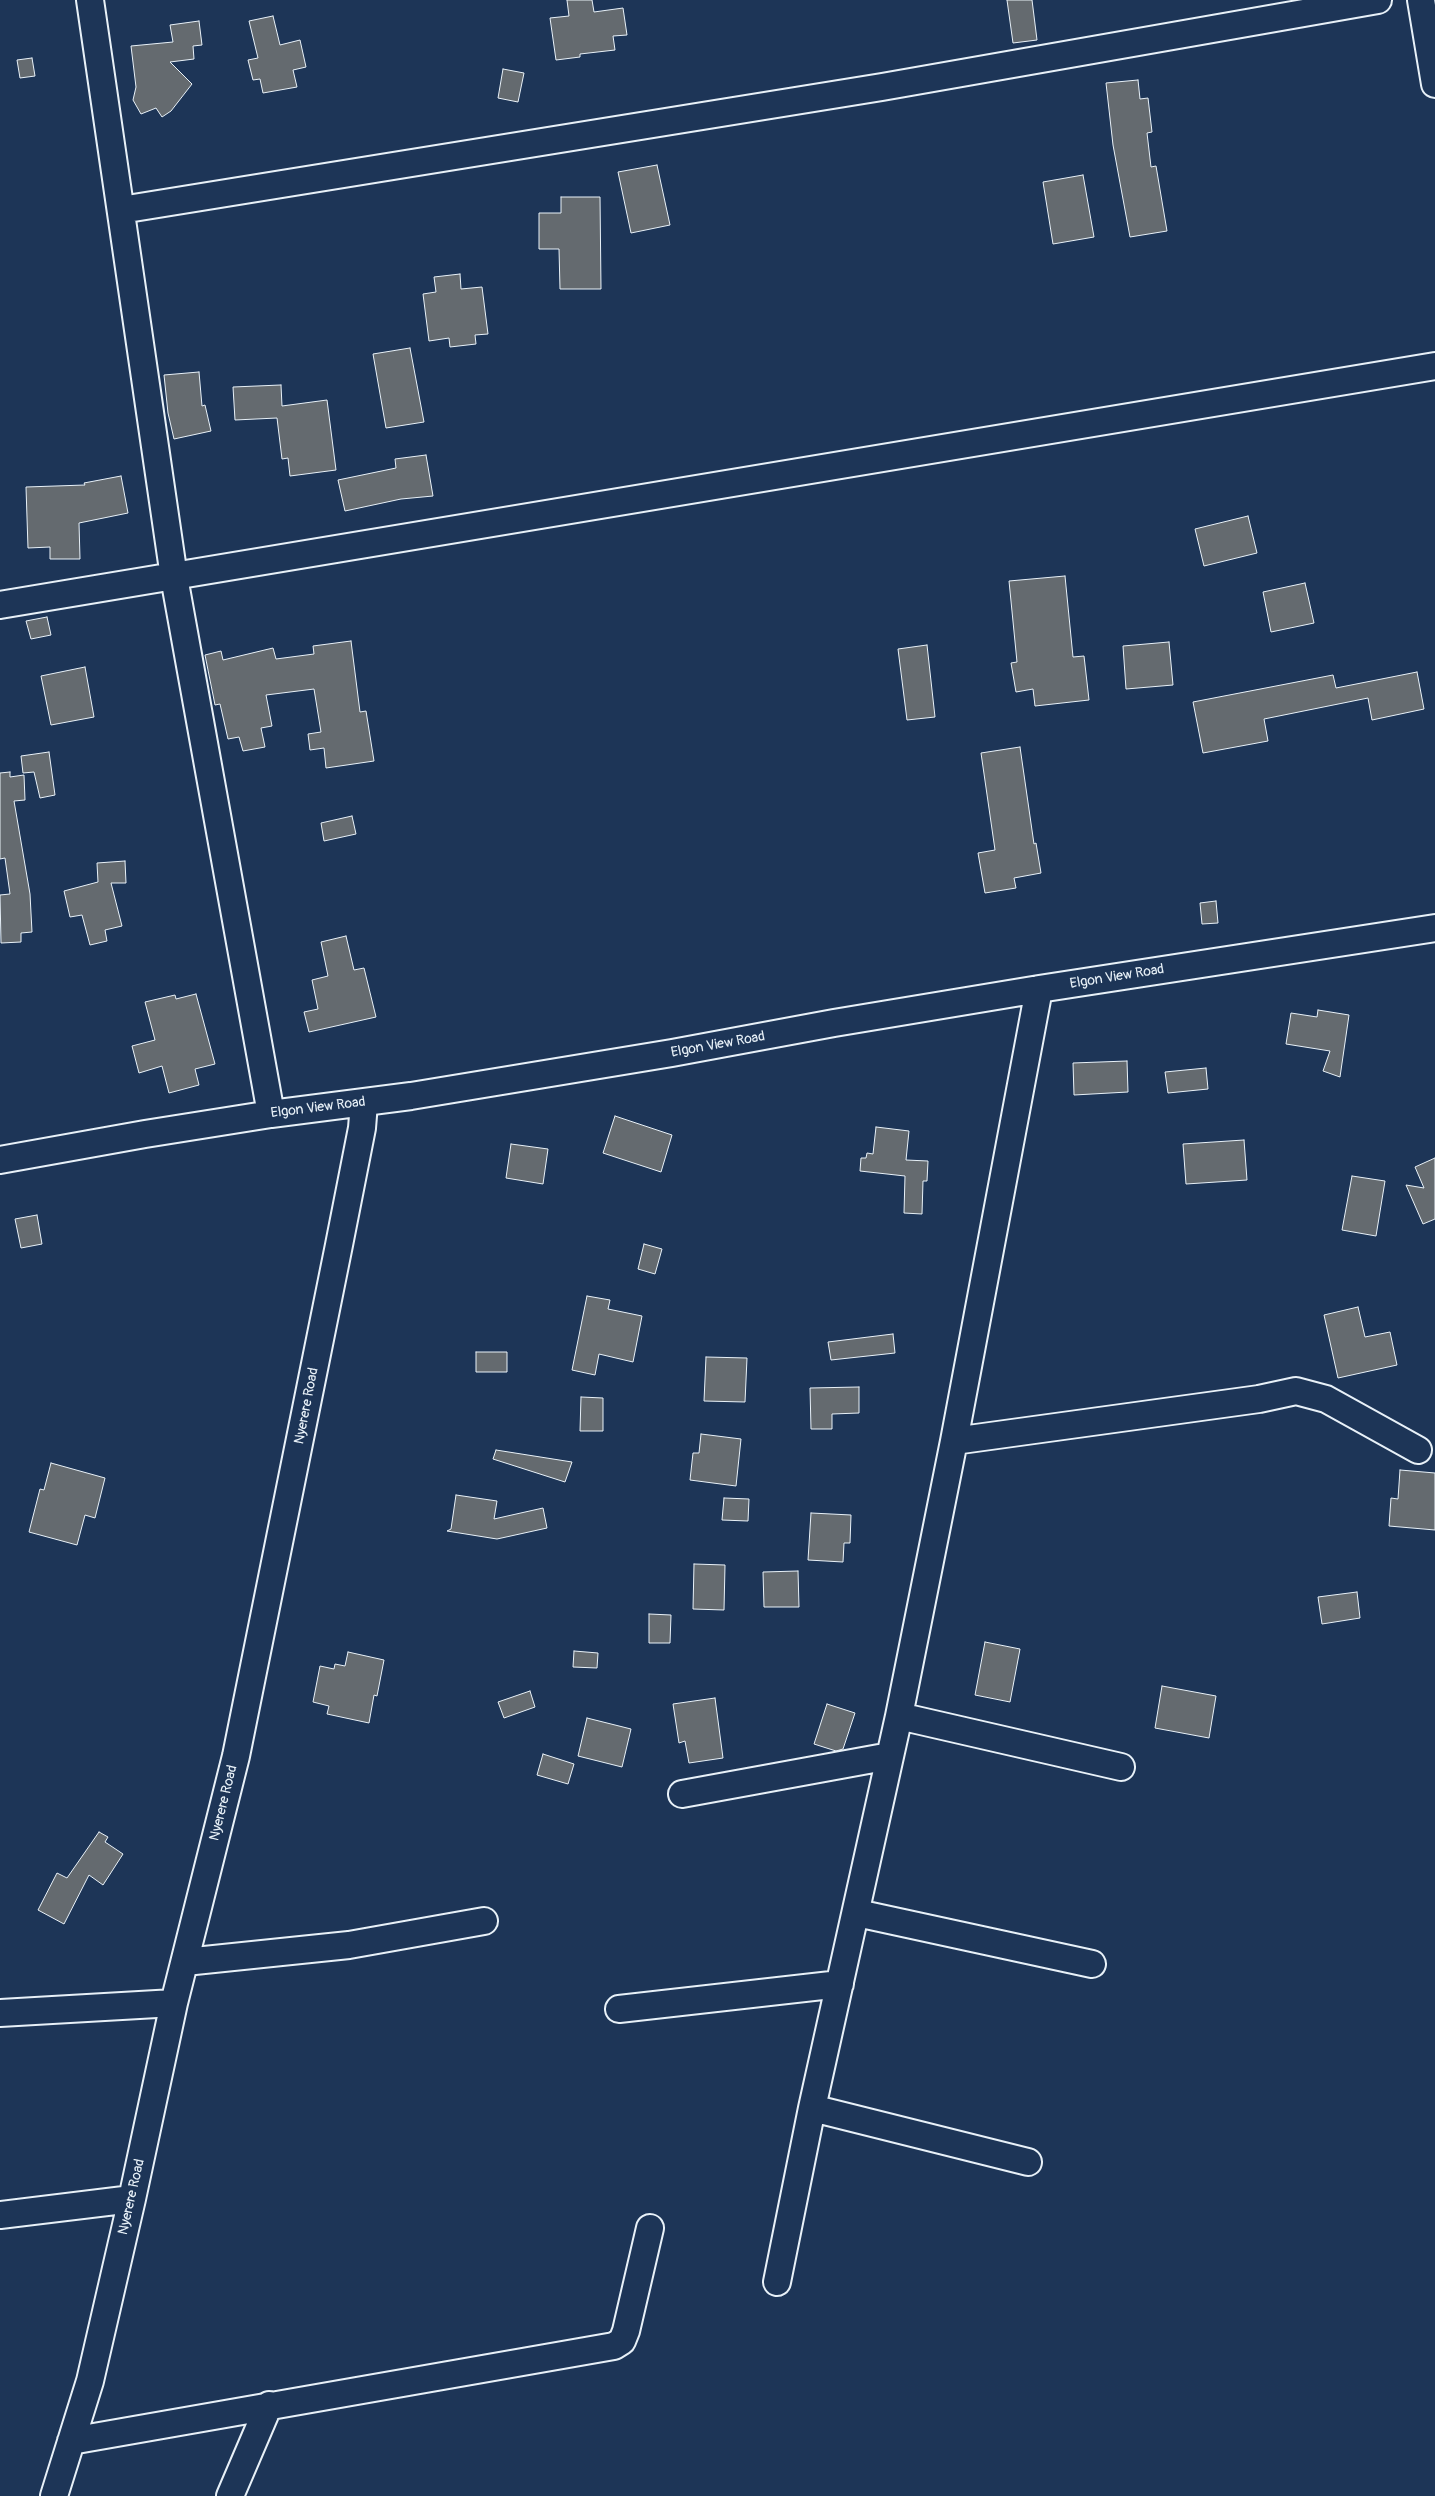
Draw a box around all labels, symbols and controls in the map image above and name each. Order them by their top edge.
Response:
street label: Elgon View Road [1069,961,1165,993]
street label: Elgon View Road [670,1028,766,1062]
street label: Elgon View Road [270,1094,366,1122]
street label: Nyerere Road [291,1366,323,1446]
street label: Nyerere Road [206,1763,242,1843]
street label: Nyerere Road [115,2157,149,2237]

